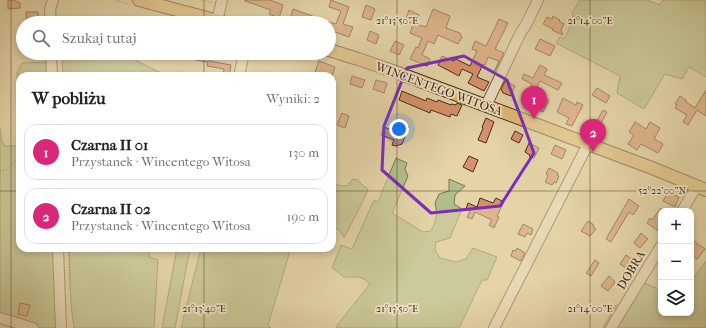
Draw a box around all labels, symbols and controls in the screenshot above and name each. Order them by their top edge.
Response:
text: 21°13'50"E [376,15,418,27]
text: 21°14'00"E [568,15,613,27]
search box [16,16,336,60]
icon: search [30,27,52,49]
text: Szukaj tutaj [62,29,136,47]
street label: WINCENTEGO WITOSA [373,59,505,119]
pin: 1 [521,86,547,119]
text: W pobliżu [32,88,106,108]
text: Wyniki: 2 [266,91,320,106]
your location [389,119,409,139]
pin: 2 [580,119,606,152]
text: Czarna II 01 [71,136,148,154]
text: 1 [44,145,48,160]
text: 130 m [288,145,319,160]
text: Przystanek · Wincentego Witosa [71,154,251,169]
text: 52°22'00"N [638,185,686,197]
text: Czarna II 02 [71,200,151,218]
map controls [658,208,694,316]
button: + [658,208,694,244]
text: 2 [43,209,49,224]
text: 190 m [287,209,319,224]
text: Przystanek · Wincentego Witosa [71,218,251,233]
button: − [658,244,694,280]
street label: DOBRA [614,248,648,292]
button: layers [658,280,694,316]
text: 21°13'40"E [182,303,226,315]
text: 21°13'50"E [376,303,418,315]
text: 21°14'00"E [568,303,613,315]

